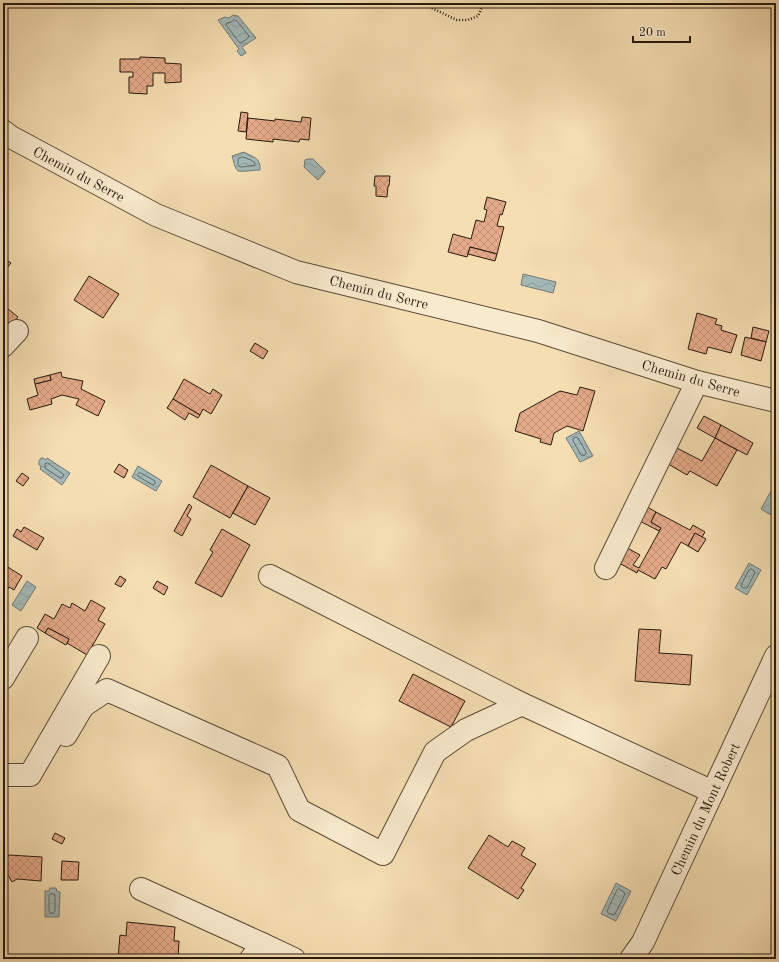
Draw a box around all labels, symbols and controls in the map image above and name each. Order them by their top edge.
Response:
scale bar [633,18,690,44]
text: 20 m [639,27,666,39]
street label: Chemin du Serre [30,145,127,205]
street label: Chemin du Serre [328,274,430,312]
street label: Chemin du Serre [640,358,741,400]
street label: Chemin du Mont Robert [669,741,743,878]

